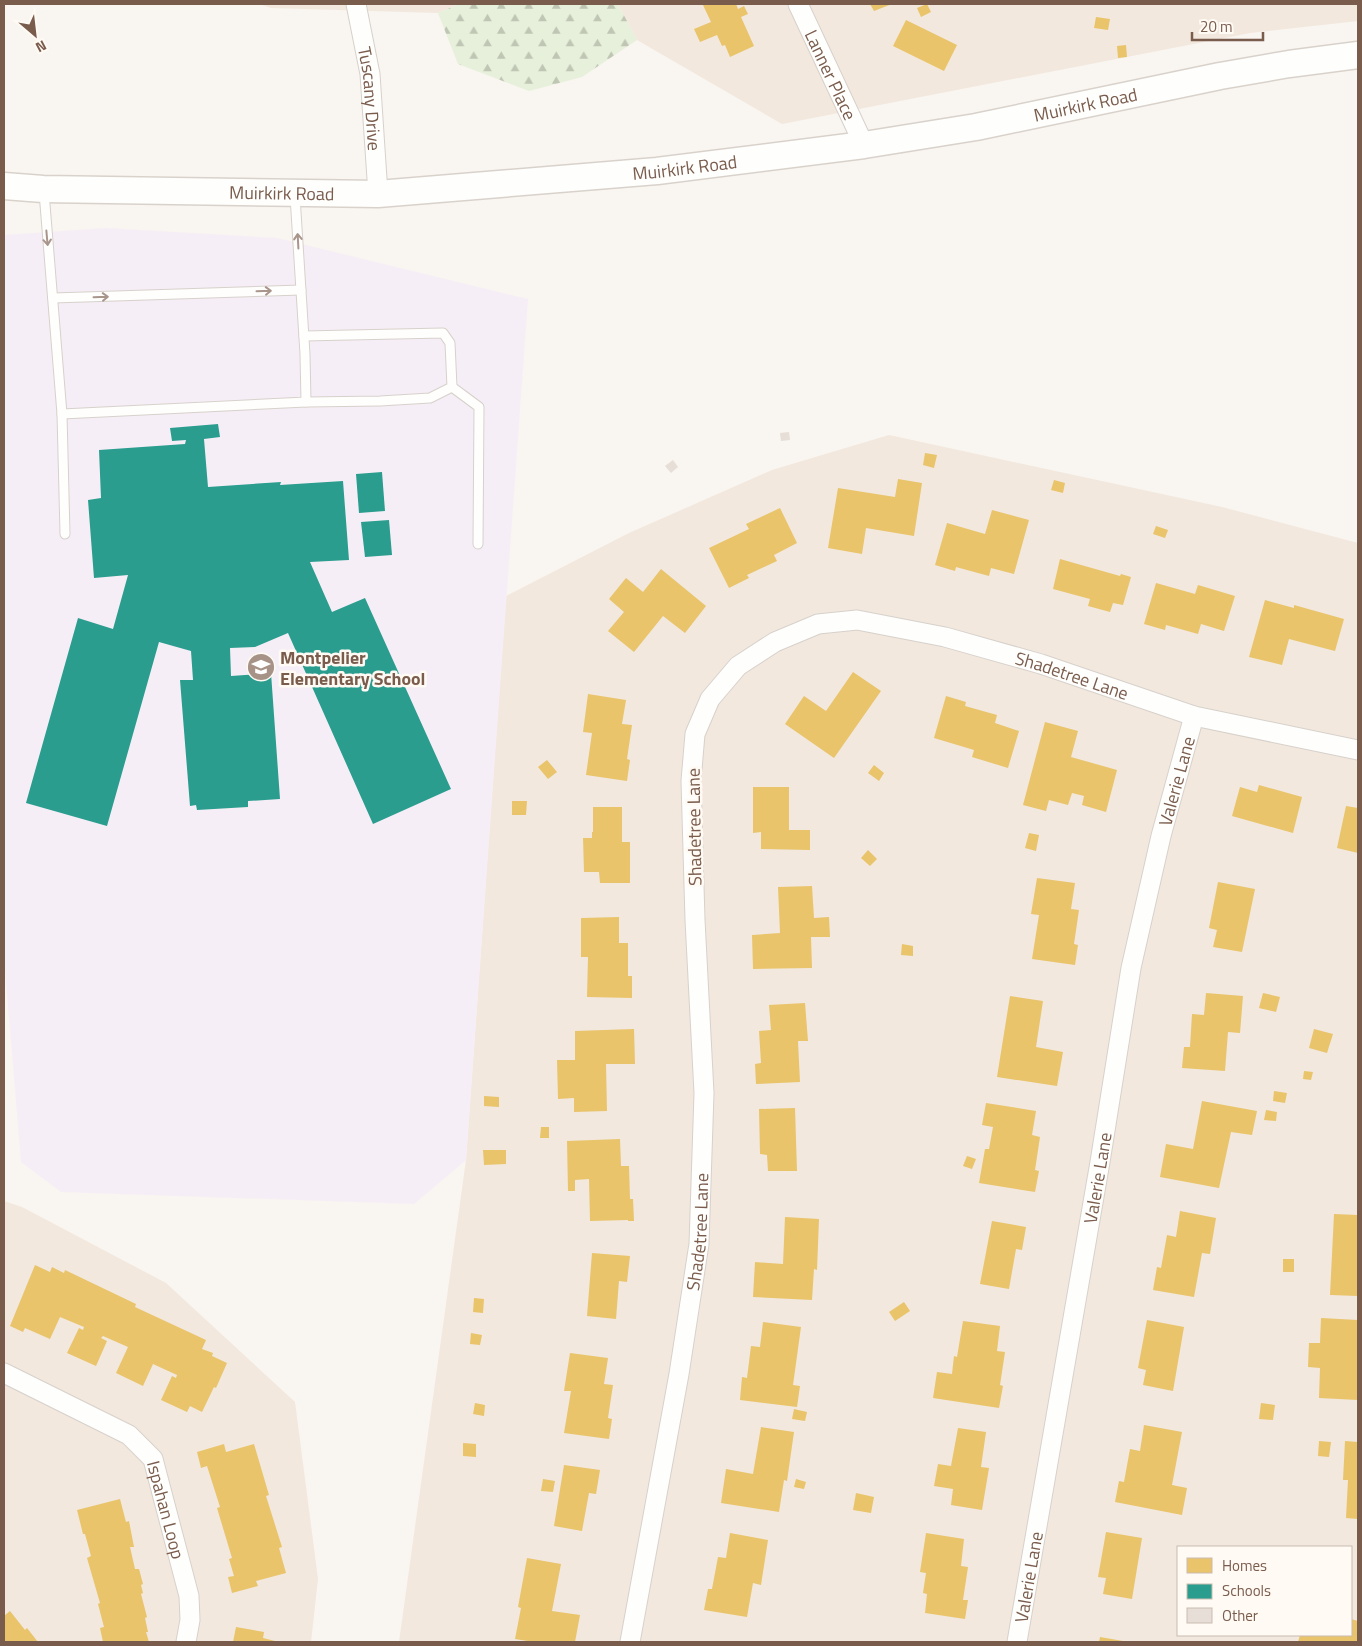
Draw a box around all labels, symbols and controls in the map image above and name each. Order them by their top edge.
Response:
north arrow [10,10,60,60]
scale bar [1192,10,1263,42]
text: 20 m [1200,15,1233,38]
street label: Lanner Place [798,25,864,124]
text: N [32,35,51,58]
street label: Tuscany Drive [351,44,389,152]
street label: Muirkirk Road [1031,80,1140,128]
street label: Muirkirk Road [631,148,739,186]
street label: Muirkirk Road [229,178,335,207]
one-way arrow [43,229,52,245]
one-way arrow [293,234,302,250]
one-way arrow [256,286,272,296]
one-way arrow [93,292,109,301]
place label: Montpelier Elementary School [280,644,425,692]
street label: Shadetree Lane [1012,644,1132,706]
school or university icon: Montpelier Elementary School [246,652,276,682]
street label: Valerie Lane [1151,733,1201,829]
street label: Shadetree Lane [679,768,709,886]
street label: Valerie Lane [1076,1130,1118,1225]
street label: Shadetree Lane [679,1173,715,1292]
street label: Ispahan Loop [140,1458,192,1562]
street label: Valerie Lane [1007,1529,1049,1625]
legend [1177,1546,1352,1636]
text: Homes [1222,1554,1267,1577]
text: Schools [1222,1579,1271,1602]
text: Other [1222,1604,1258,1627]

